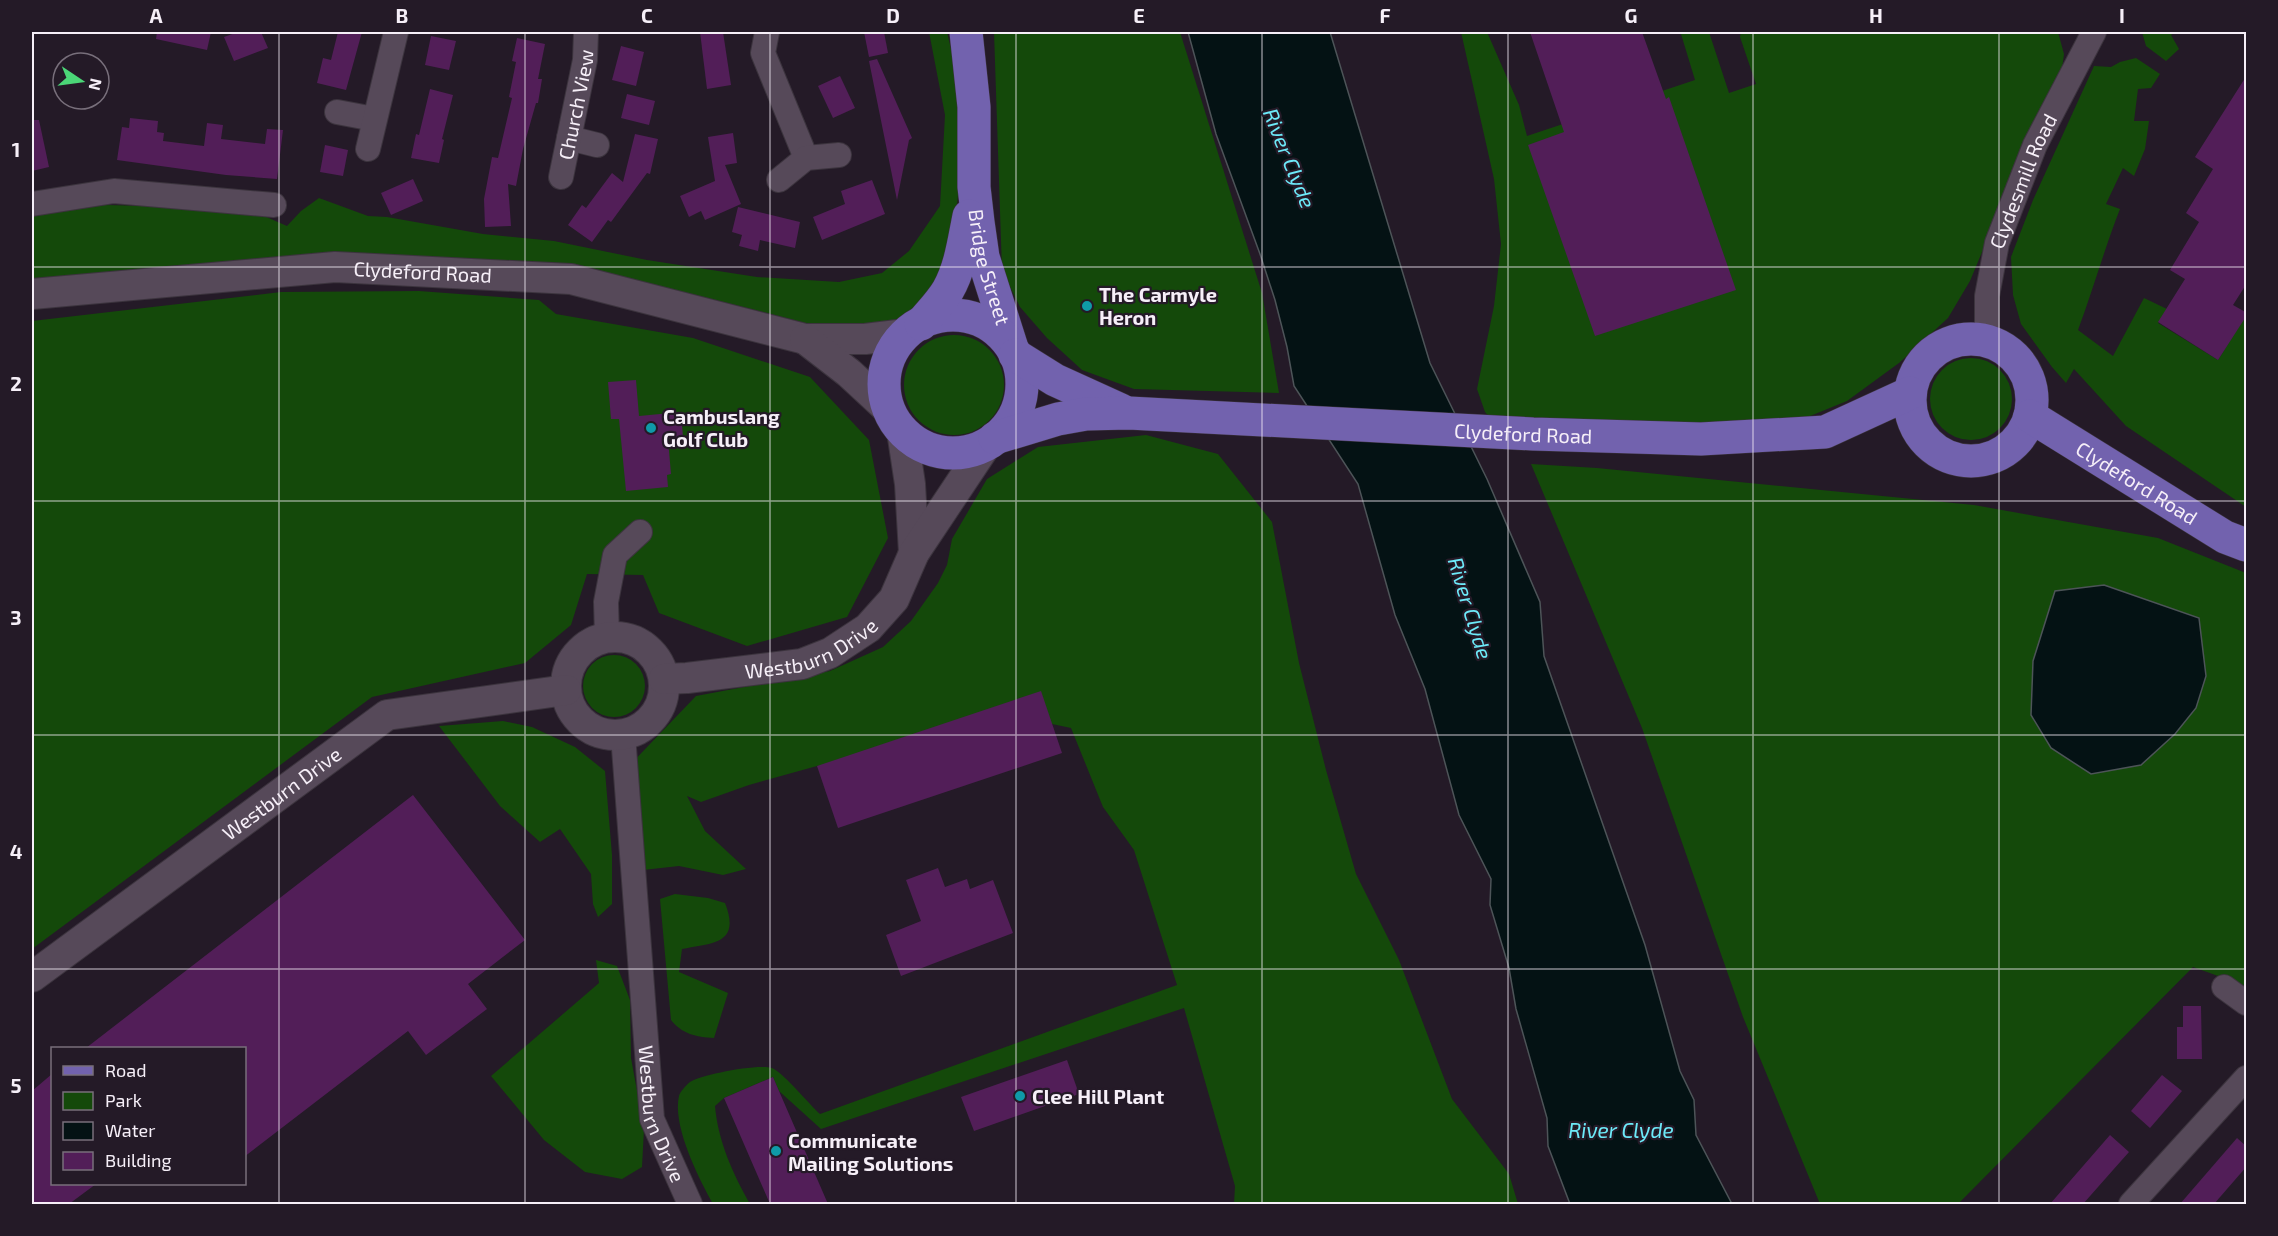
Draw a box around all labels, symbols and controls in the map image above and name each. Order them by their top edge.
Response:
text: A [149,3,163,27]
text: B [396,3,408,27]
text: C [641,3,653,27]
text: D [886,3,900,27]
text: E [1133,3,1145,27]
text: F [1379,3,1391,27]
text: G [1625,3,1637,27]
text: H [1869,3,1883,27]
text: I [2119,3,2125,27]
street label: Church View [553,49,597,162]
north arrow [51,51,111,111]
text: N [86,77,107,92]
water label: River Clyde [1258,104,1321,212]
street label: Clydesmill Road [1984,109,2061,252]
text: 1 [12,137,20,161]
street label: Bridge Street [965,208,1016,328]
street label: Clydeford Road [353,256,492,287]
place label: The Carmyle Heron [1099,282,1217,329]
marker: The Carmyle Heron [1080,299,1094,313]
text: 2 [10,371,22,395]
place label: Cambuslang Golf Club [663,404,780,451]
street label: Clydeford Road [1454,418,1593,448]
marker: Cambuslang Golf Club [644,421,658,435]
street label: Clydeford Road [2072,436,2202,529]
water label: River Clyde [1443,554,1498,662]
text: 3 [10,605,22,629]
street label: Westburn Drive [743,614,883,683]
street label: Westburn Drive [217,741,346,845]
text: 4 [10,839,23,863]
street label: Westburn Drive [634,1044,691,1186]
legend [51,1047,246,1185]
text: Road [105,1059,146,1081]
text: 5 [10,1073,22,1097]
place label: Clee Hill Plant [1032,1084,1164,1108]
text: Park [105,1089,142,1111]
marker: Clee Hill Plant [1013,1089,1027,1103]
water label: River Clyde [1568,1117,1674,1143]
text: Water [105,1119,155,1141]
place label: Communicate Mailing Solutions [788,1128,953,1175]
marker: Communicate Mailing Solutions [769,1144,783,1158]
text: Building [105,1149,172,1171]

